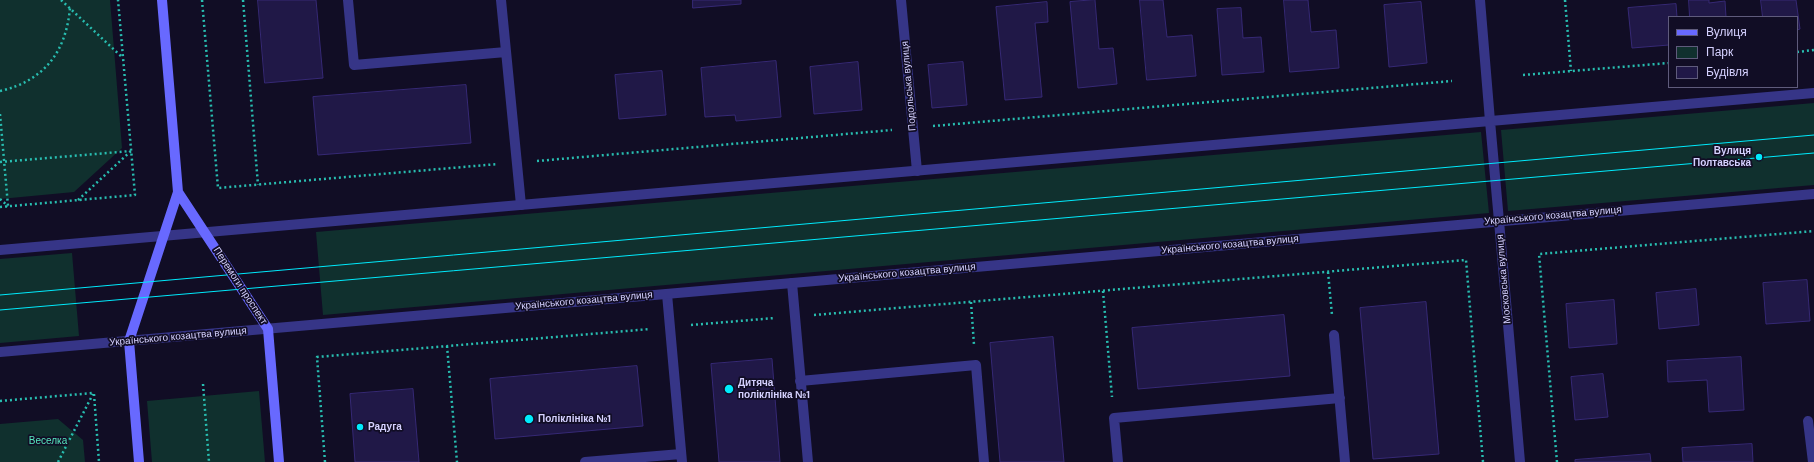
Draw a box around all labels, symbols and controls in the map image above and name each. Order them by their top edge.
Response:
legend [1668,16,1798,88]
text: Вулиця [1706,24,1747,40]
street label: Подольська вулиця [899,41,919,131]
text: Парк [1706,44,1733,60]
text: Будівля [1706,64,1748,80]
place label: Вулиця Полтавська [1693,145,1751,168]
marker: Вулиця Полтавська [1754,152,1764,162]
street label: Українського козацтва вулиця [1484,204,1622,228]
street label: Українського козацтва вулиця [1161,233,1299,257]
street label: Московська вулиця [1494,234,1514,324]
street label: Перемоги проспект [211,245,269,327]
street label: Українського козацтва вулиця [838,261,976,285]
street label: Українського козацтва вулиця [515,289,653,313]
street label: Українського козацтва вулиця [109,325,247,349]
place label: Дитяча поліклініка №1 [738,377,810,400]
marker: Дитяча поліклініка №1 [723,383,735,395]
marker: Поліклініка №1 [523,413,535,425]
place label: Поліклініка №1 [538,413,611,425]
place label: Радуга [368,421,402,433]
marker: Радуга [355,422,365,432]
park label: Веселка [29,435,67,447]

